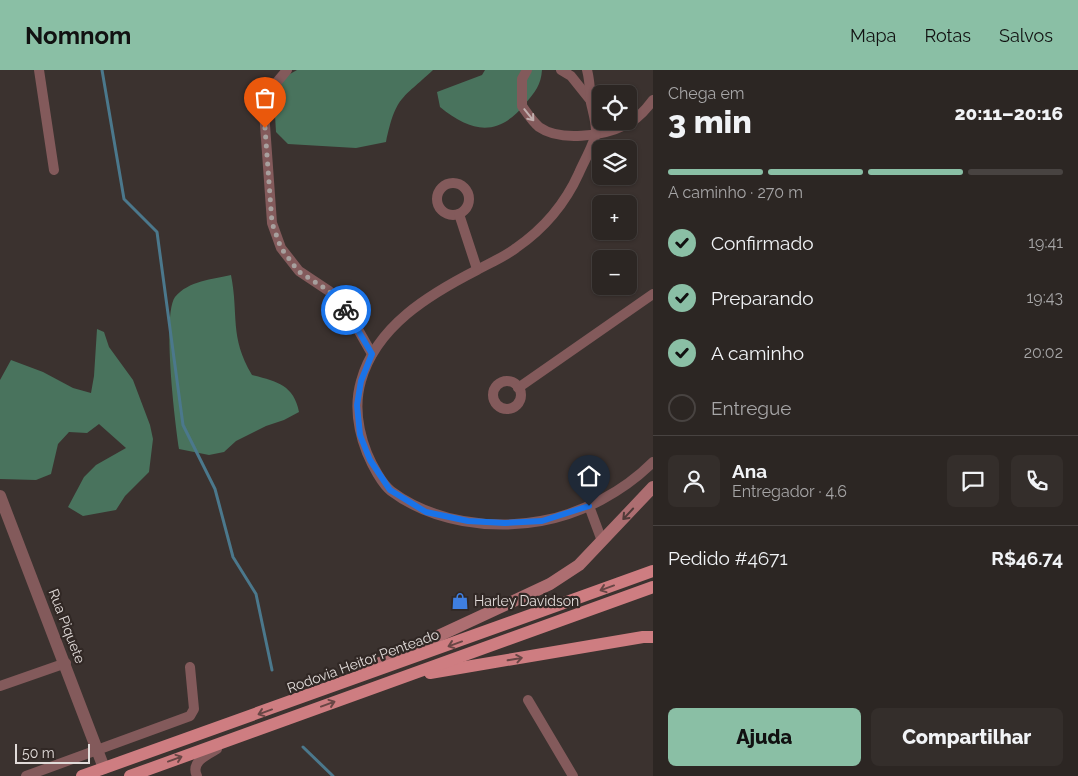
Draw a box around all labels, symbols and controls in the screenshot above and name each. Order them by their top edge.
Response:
text: Nomnom [25,21,131,50]
text: Mapa [850,25,896,46]
text: Rotas [924,25,971,46]
text: Salvos [999,25,1053,46]
pin [244,77,286,128]
icon: bag [251,84,279,112]
text: Chega em [668,84,744,103]
map controls [592,85,637,295]
button: locate [592,85,637,130]
text: 20:11–20:16 [955,102,1063,124]
text: 3 min [668,103,752,140]
one-way arrow [523,108,534,121]
button: layers [592,140,637,185]
text: A caminho · 270 m [668,183,803,202]
button: + [592,195,637,240]
icon: check [668,229,696,257]
text: Confirmado [711,232,814,254]
text: 19:41 [1028,233,1063,252]
button: − [592,250,637,295]
icon: check [668,284,696,312]
courier [321,285,371,335]
text: Preparando [711,287,814,309]
text: 19:43 [1026,288,1063,307]
icon: bike [332,296,360,324]
icon: check [668,339,696,367]
text: A caminho [711,342,804,364]
text: 20:02 [1024,343,1063,362]
text: Entregue [711,397,792,419]
pin [568,455,610,506]
button: person [668,455,720,507]
button: chat [947,455,999,507]
button: phone [1011,455,1063,507]
text: Ana [732,460,767,482]
icon: home [575,462,603,490]
text: Entregador · 4.6 [732,482,847,501]
one-way arrow [622,507,634,520]
text: Pedido #4671 [668,547,788,569]
text: R$46.74 [991,547,1063,569]
one-way arrow [600,584,615,593]
street label: Rua Piquete [46,587,88,665]
shop icon: Harley Davidson [450,591,470,611]
place label: Harley Davidson [474,593,579,609]
street label: Rodovia Heitor Penteado [285,626,441,696]
one-way arrow [447,640,463,649]
one-way arrow [507,653,523,663]
one-way arrow [320,699,335,708]
one-way arrow [257,708,273,717]
button: Ajuda [668,708,861,766]
button: Compartilhar [871,708,1063,766]
scale bar [15,741,90,764]
text: 50 m [22,745,55,761]
one-way arrow [167,754,183,763]

